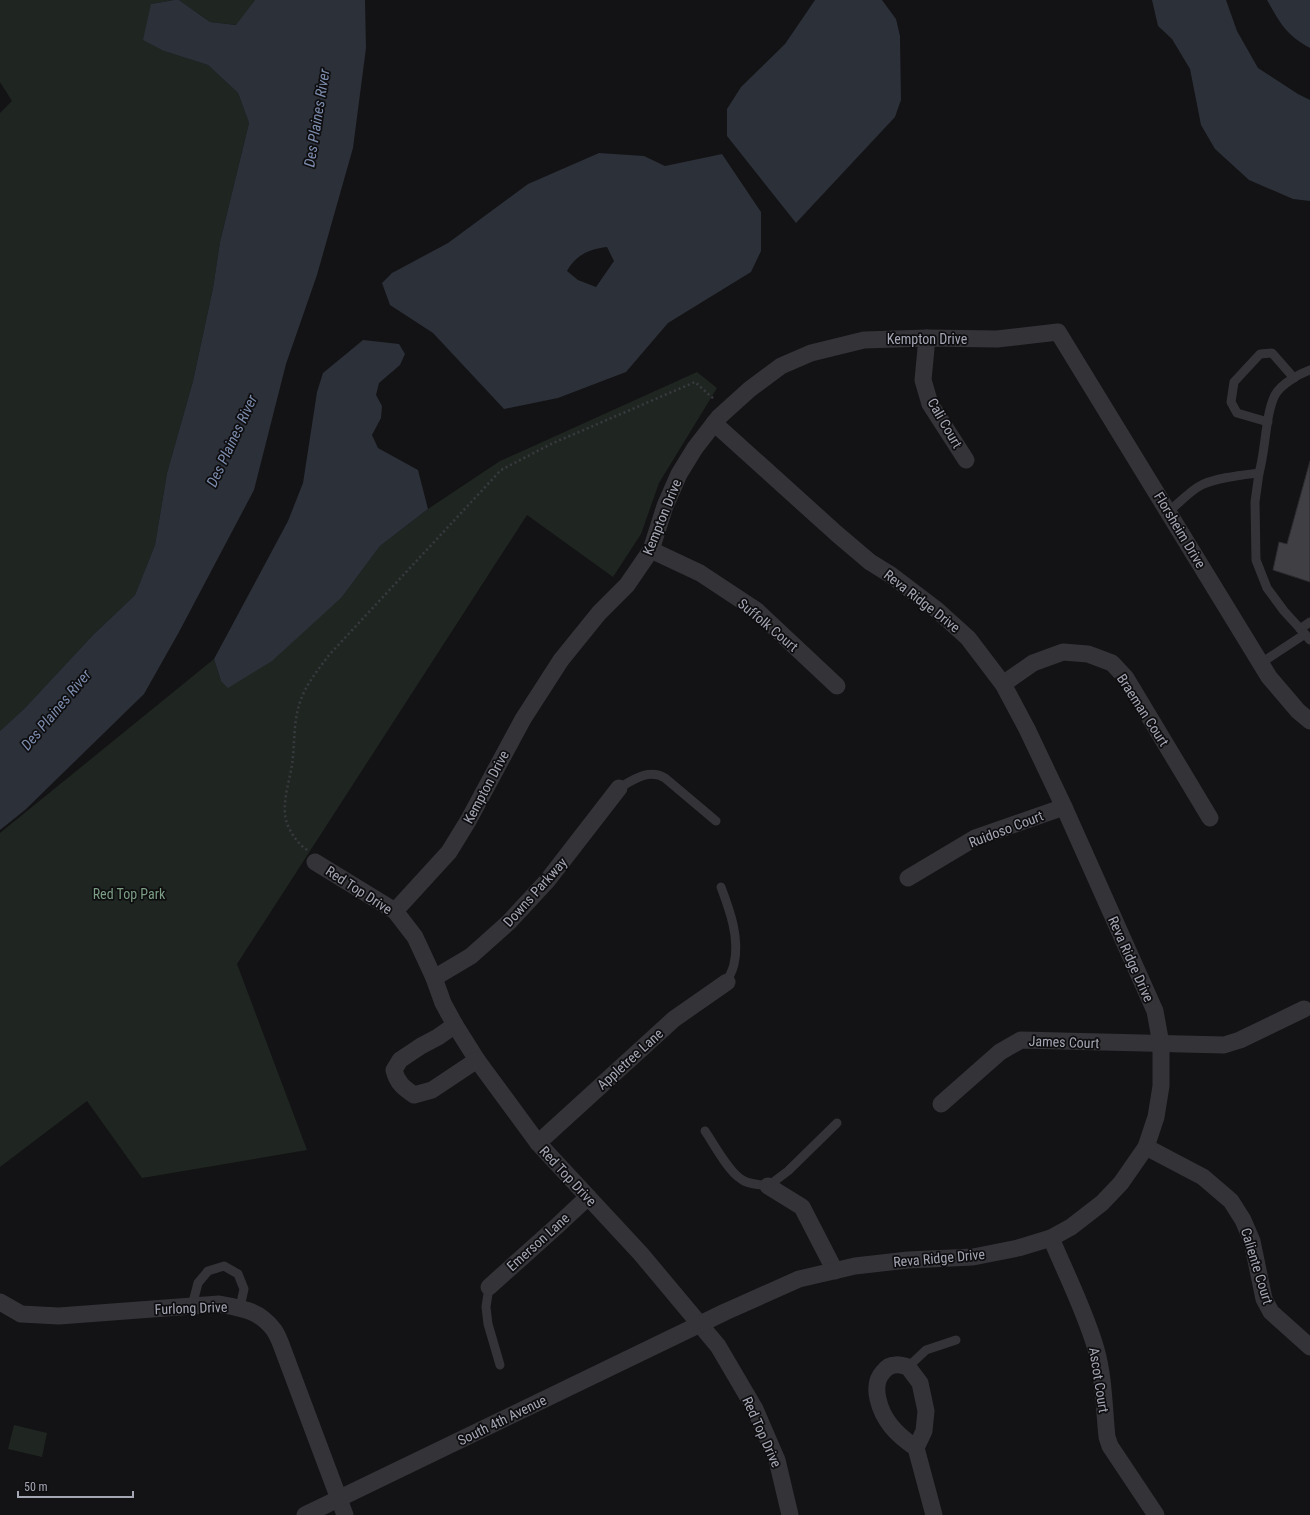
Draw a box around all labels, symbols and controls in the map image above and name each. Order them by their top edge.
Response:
water label: Des Plaines River [300,67,334,168]
street label: Kempton Drive [887,331,968,347]
water label: Des Plaines River [203,392,261,490]
street label: Cali Court [924,395,966,451]
street label: Kempton Drive [640,476,685,557]
street label: Florsheim Drive [1151,489,1209,571]
street label: Reva Ridge Drive [881,566,963,636]
street label: Suffolk Court [735,595,801,655]
water label: Des Plaines River [17,666,95,754]
street label: Braeman Court [1114,671,1172,749]
street label: Kempton Drive [460,747,512,826]
street label: Ruidoso Court [966,807,1046,851]
street label: Downs Parkway [500,854,570,930]
street label: Red Top Drive [323,863,395,918]
park label: Red Top Park [93,886,166,902]
street label: Reva Ridge Drive [1105,914,1157,1005]
street label: Appletree Lane [594,1025,667,1093]
street label: James Court [1028,1033,1100,1051]
street label: Red Top Drive [536,1143,600,1209]
street label: Emerson Lane [503,1210,573,1274]
street label: Caliente Court [1238,1226,1276,1306]
street label: Reva Ridge Drive [893,1246,986,1270]
street label: Furlong Drive [154,1299,228,1317]
street label: Ascot Court [1086,1346,1112,1414]
street label: South 4th Avenue [455,1391,549,1448]
street label: Red Top Drive [739,1394,785,1470]
scale bar [18,1473,133,1499]
text: 50 m [24,1480,48,1494]

